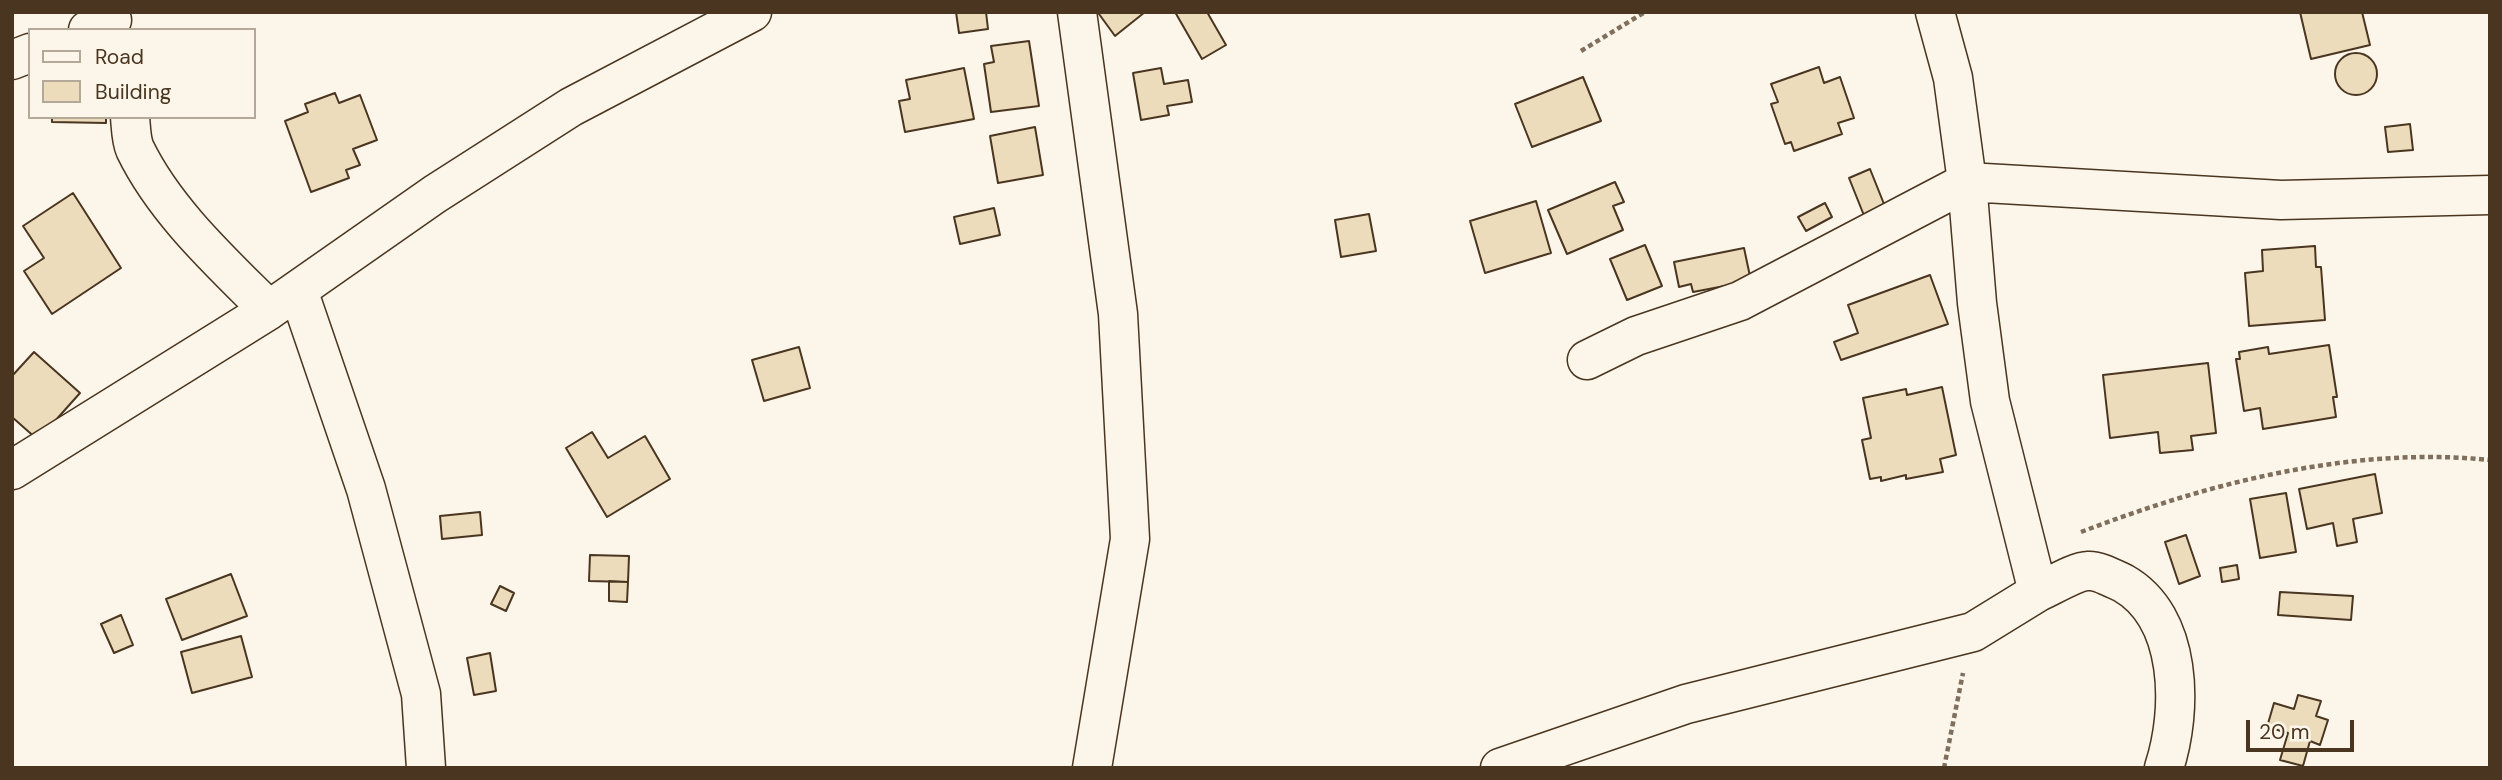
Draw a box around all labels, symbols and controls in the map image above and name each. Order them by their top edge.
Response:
legend [28,28,256,119]
text: Road [95,43,144,71]
text: Building [95,78,171,106]
scale bar [2250,706,2358,750]
text: 20 m [2259,718,2310,746]

